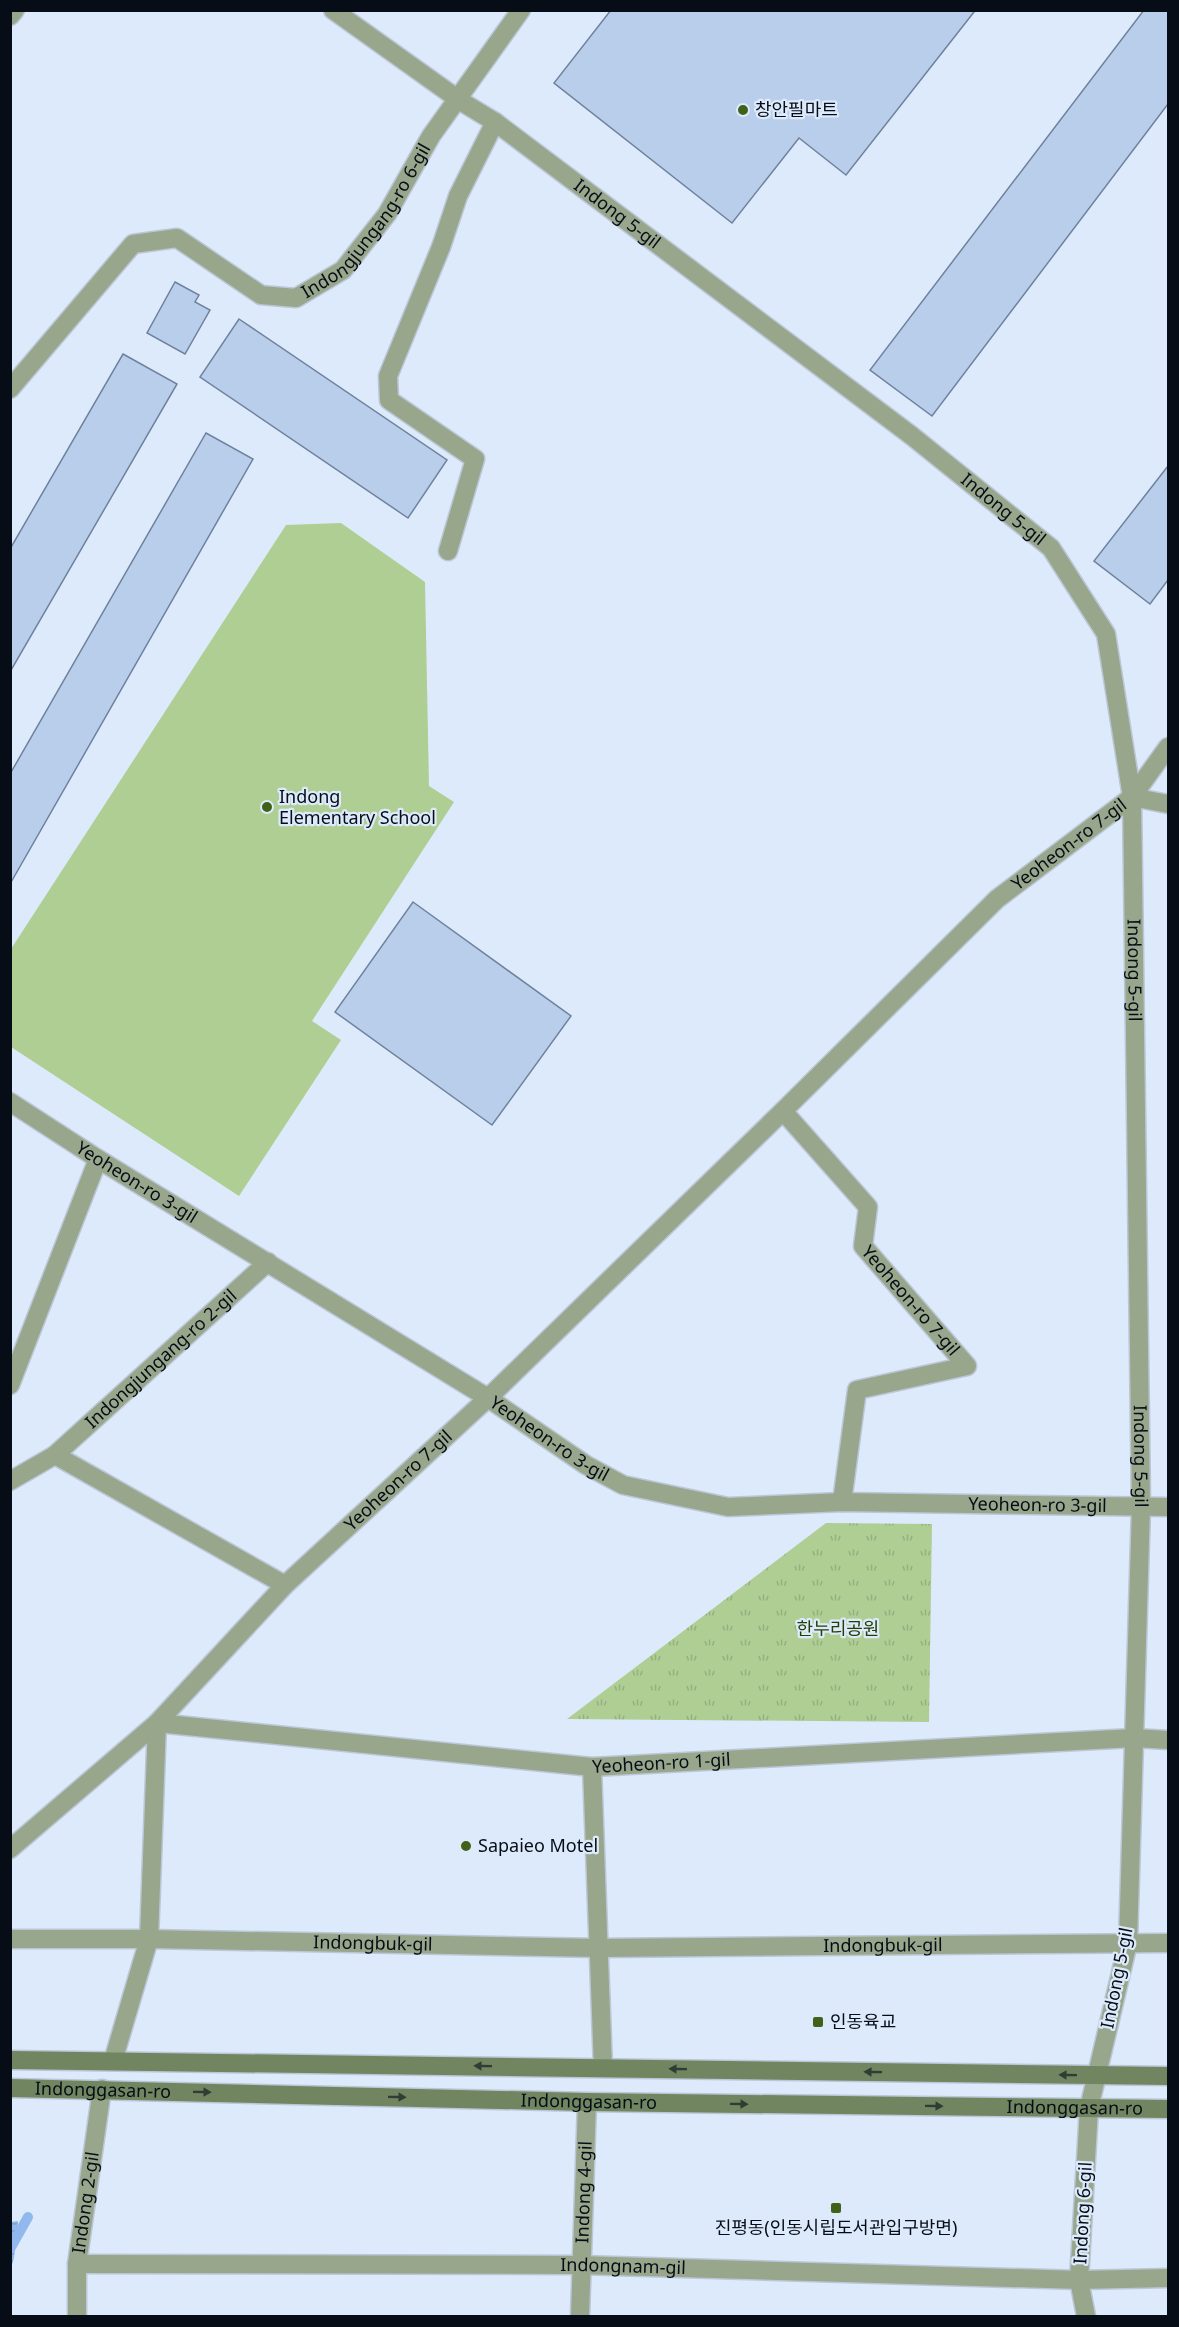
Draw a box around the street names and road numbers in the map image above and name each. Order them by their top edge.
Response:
street label: Indongjungang-ro 6-gil [297,139,435,303]
street label: Indong 5-gil [570,173,666,254]
street label: Indong 5-gil [956,467,1051,550]
street label: Yeoheon-ro 7-gil [1006,792,1131,895]
street label: Indong 5-gil [1123,919,1148,1022]
street label: Yeoheon-ro 3-gil [72,1135,202,1228]
street label: Yeoheon-ro 7-gil [857,1240,966,1360]
street label: Indongjungang-ro 2-gil [79,1283,241,1433]
street label: Yeoheon-ro 3-gil [485,1390,614,1486]
street label: Indong 5-gil [1129,1405,1154,1508]
street label: Yeoheon-ro 7-gil [339,1424,457,1536]
street label: Yeoheon-ro 3-gil [968,1491,1107,1517]
street label: Yeoheon-ro 1-gil [591,1747,731,1778]
street label: Indong 5-gil [1094,1925,1138,2030]
street label: Indongbuk-gil [313,1929,433,1956]
street label: Indongbuk-gil [823,1932,943,1957]
street label: Indonggasan-ro [35,2076,171,2103]
street label: Indonggasan-ro [520,2087,657,2114]
street label: Indonggasan-ro [1007,2094,1143,2120]
street label: Indong 4-gil [569,2140,597,2244]
street label: Indong 2-gil [66,2150,104,2255]
street label: Indong 6-gil [1067,2161,1097,2265]
street label: Indongnam-gil [560,2252,686,2279]

